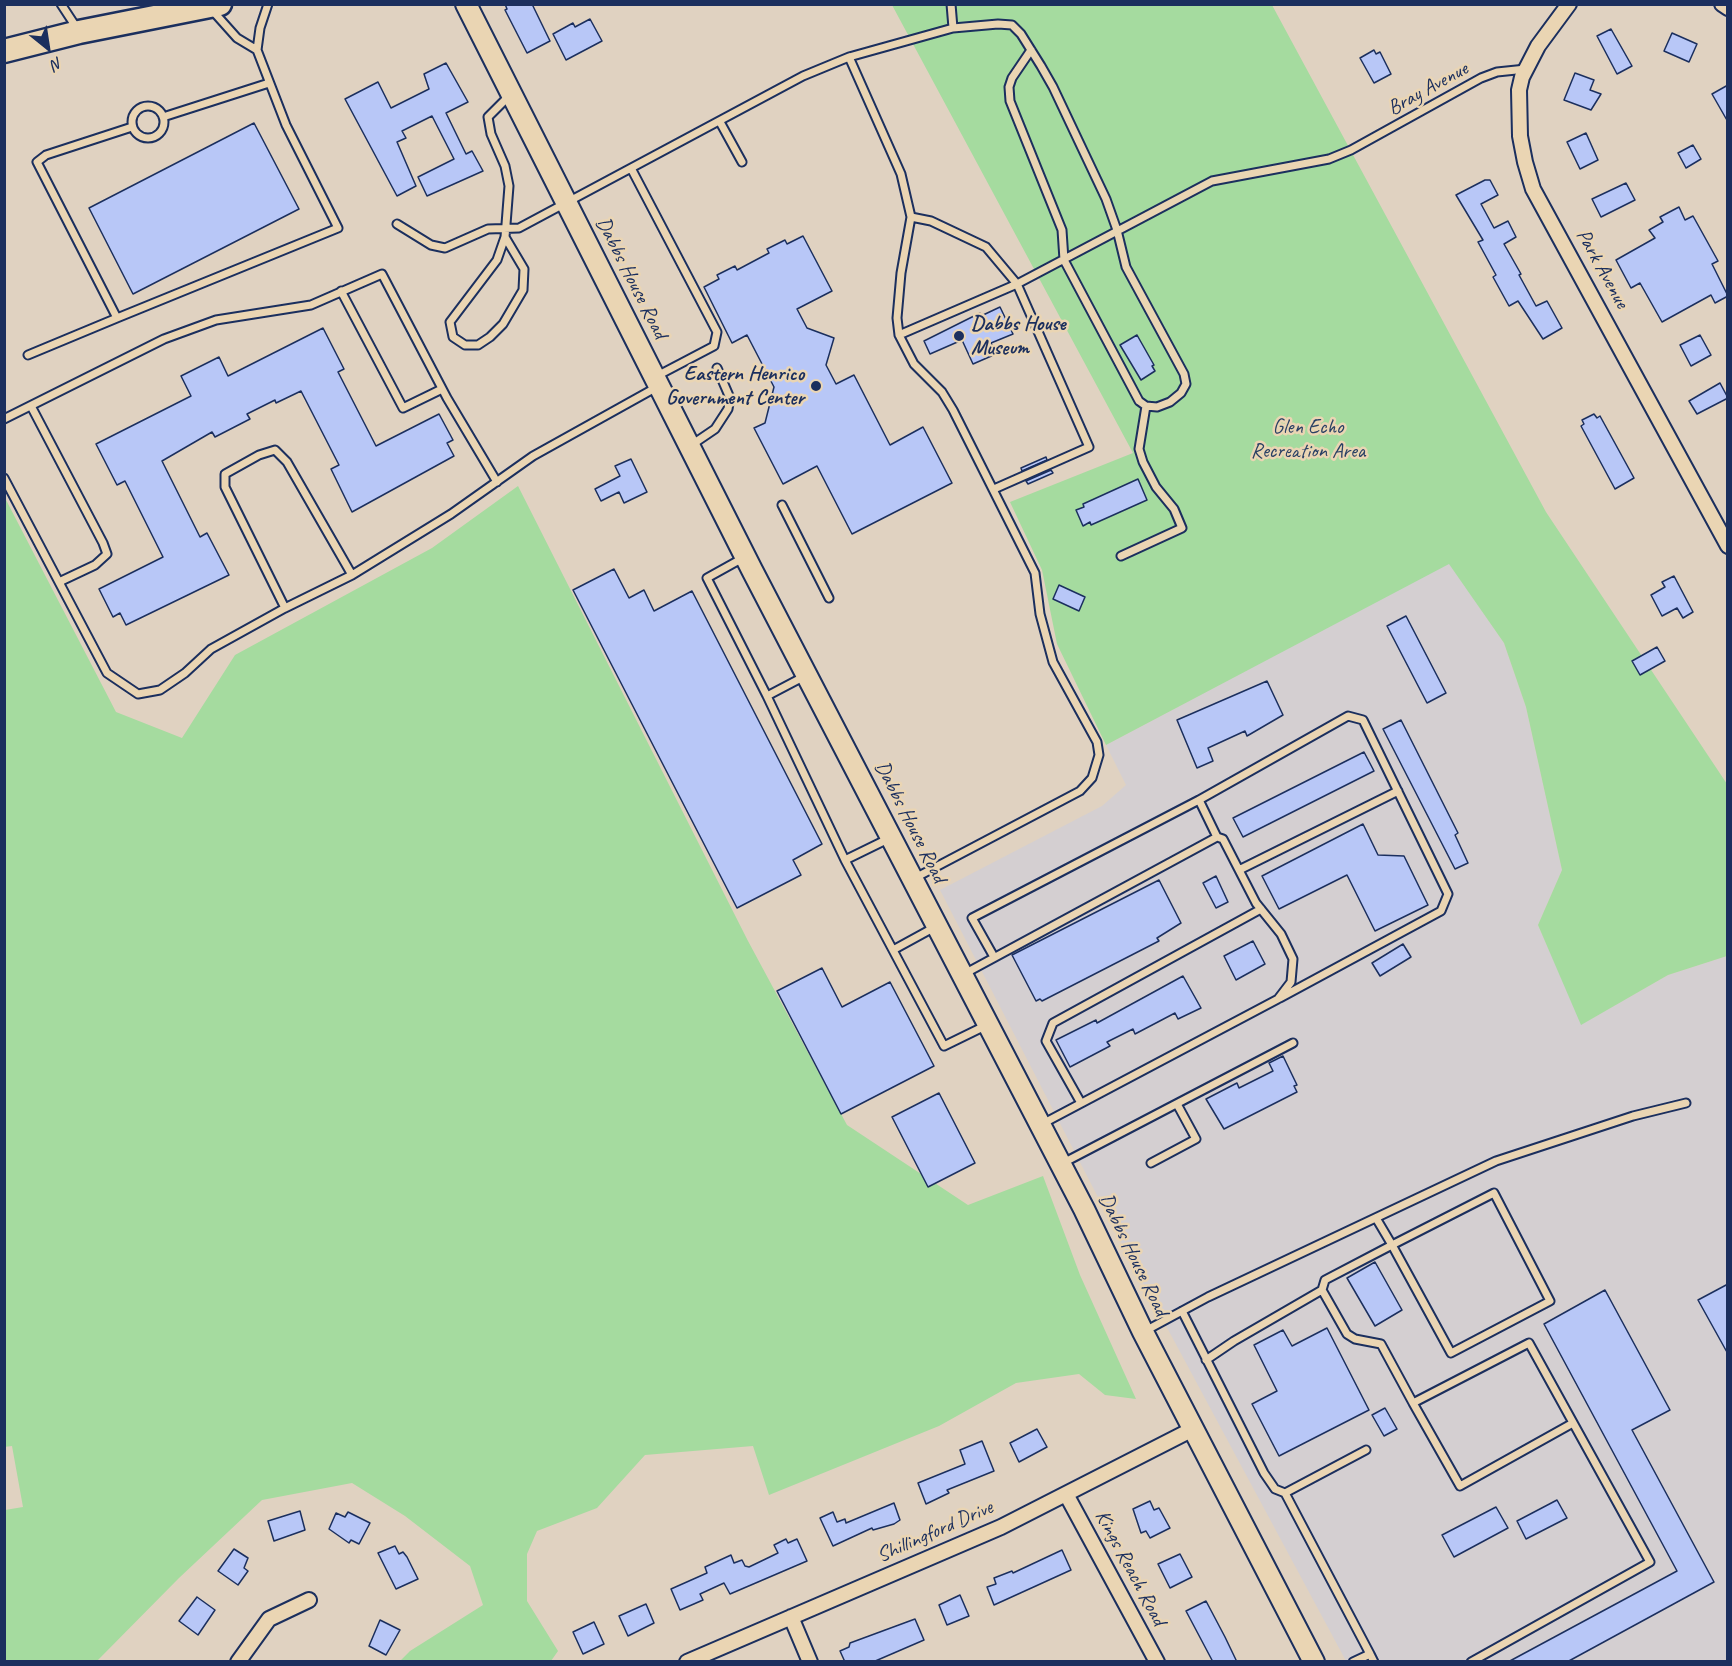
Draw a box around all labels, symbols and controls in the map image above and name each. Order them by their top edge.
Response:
north arrow [18,18,78,78]
text: N [48,52,66,75]
street label: Bray Avenue [1383,57,1473,121]
street label: Dabbs House Road [590,213,672,343]
street label: Park Avenue [1570,225,1634,313]
place label: Dabbs House Museum [971,311,1066,361]
marker: Dabbs House Museum [952,329,966,343]
place label: Eastern Henrico Government Center [666,361,804,411]
marker: Eastern Henrico Government Center [809,379,823,393]
park label: Glen Echo Recreation Area [1251,414,1365,464]
street label: Dabbs House Road [869,757,951,887]
street label: Dabbs House Road [1093,1190,1173,1320]
street label: Shillingford Drive [873,1495,997,1569]
street label: Kings Reach Road [1089,1506,1171,1630]

